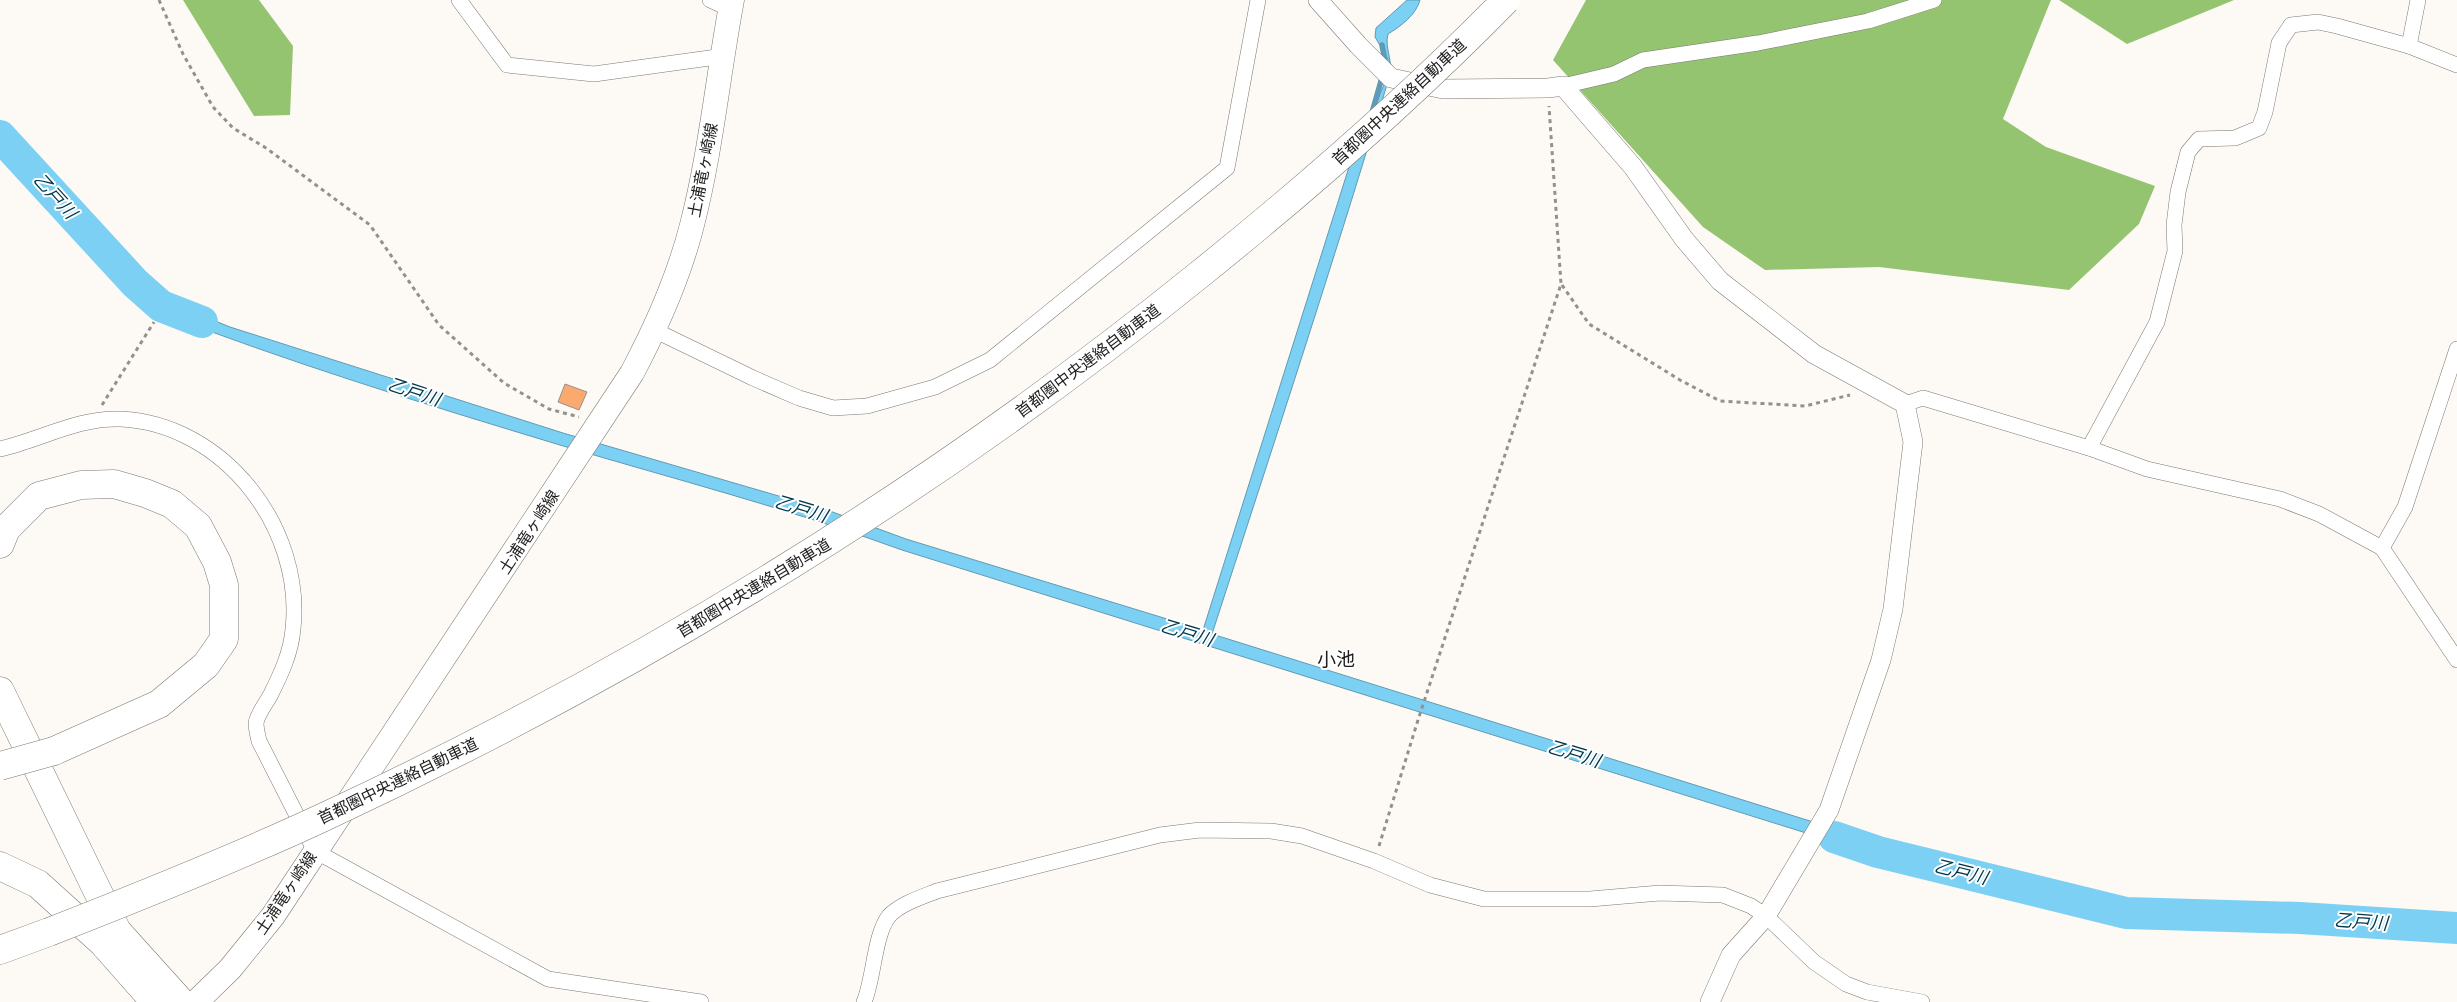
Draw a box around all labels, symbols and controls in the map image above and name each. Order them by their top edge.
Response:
street label: 首都圏中央連絡自動車道 [1328,35,1470,169]
street label: 土浦竜ヶ崎線 [685,121,721,219]
water label: 乙戸川 [29,169,83,225]
street label: 首都圏中央連絡自動車道 [1012,300,1164,422]
water label: 乙戸川 [385,373,445,411]
street label: 土浦竜ヶ崎線 [495,487,563,577]
water label: 乙戸川 [772,491,832,528]
street label: 首都圏中央連絡自動車道 [674,535,834,641]
water label: 乙戸川 [1158,615,1218,652]
district label: 小池 [1317,648,1355,671]
street label: 首都圏中央連絡自動車道 [315,734,481,828]
water label: 乙戸川 [1545,736,1605,773]
street label: 土浦竜ヶ崎線 [251,848,321,938]
water label: 乙戸川 [1932,855,1992,890]
water label: 乙戸川 [2333,909,2391,935]

